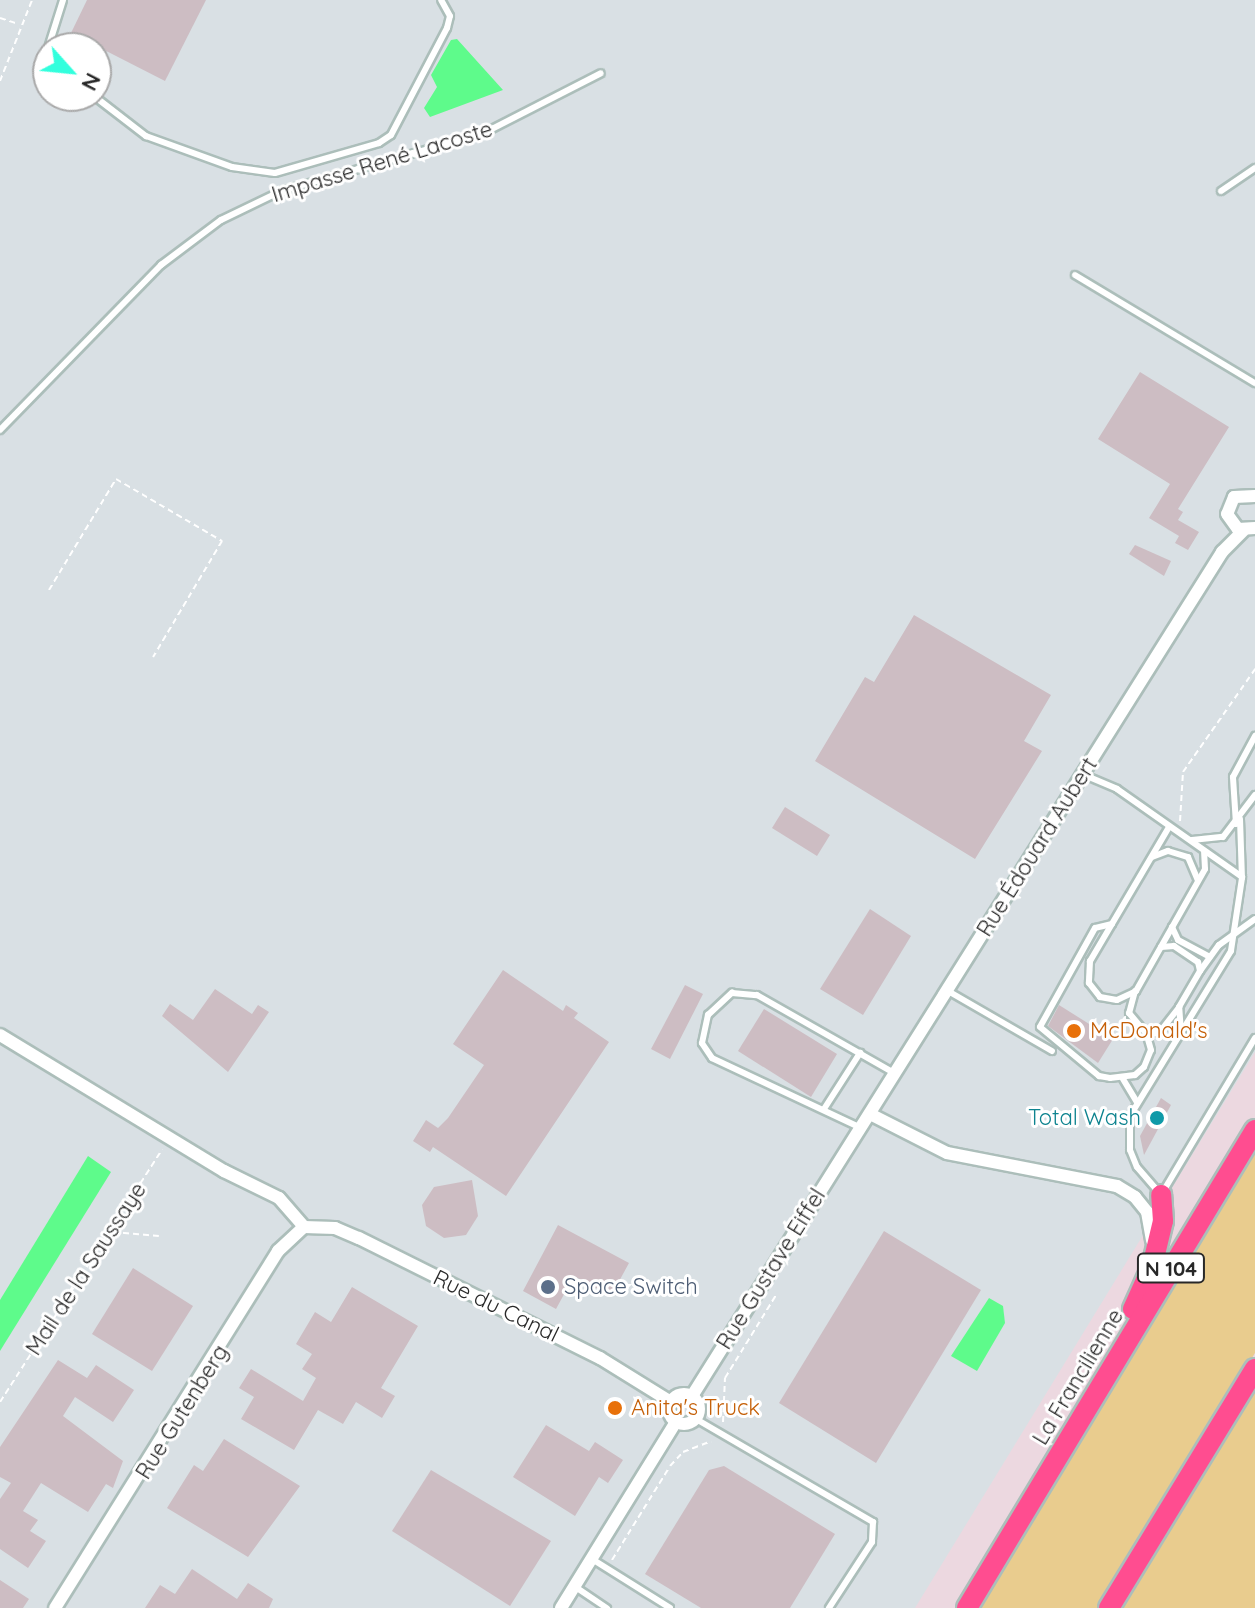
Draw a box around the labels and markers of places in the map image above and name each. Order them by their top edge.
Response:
place label: McDonald's [1090,1018,1208,1044]
marker: McDonald's [1065,1022,1083,1040]
place label: Total Wash [1028,1105,1141,1131]
marker: Total Wash [1148,1109,1166,1127]
place label: Space Switch [564,1274,698,1300]
marker: Space Switch [539,1278,557,1296]
place label: Anita's Truck [631,1395,760,1421]
marker: Anita's Truck [606,1399,624,1417]

